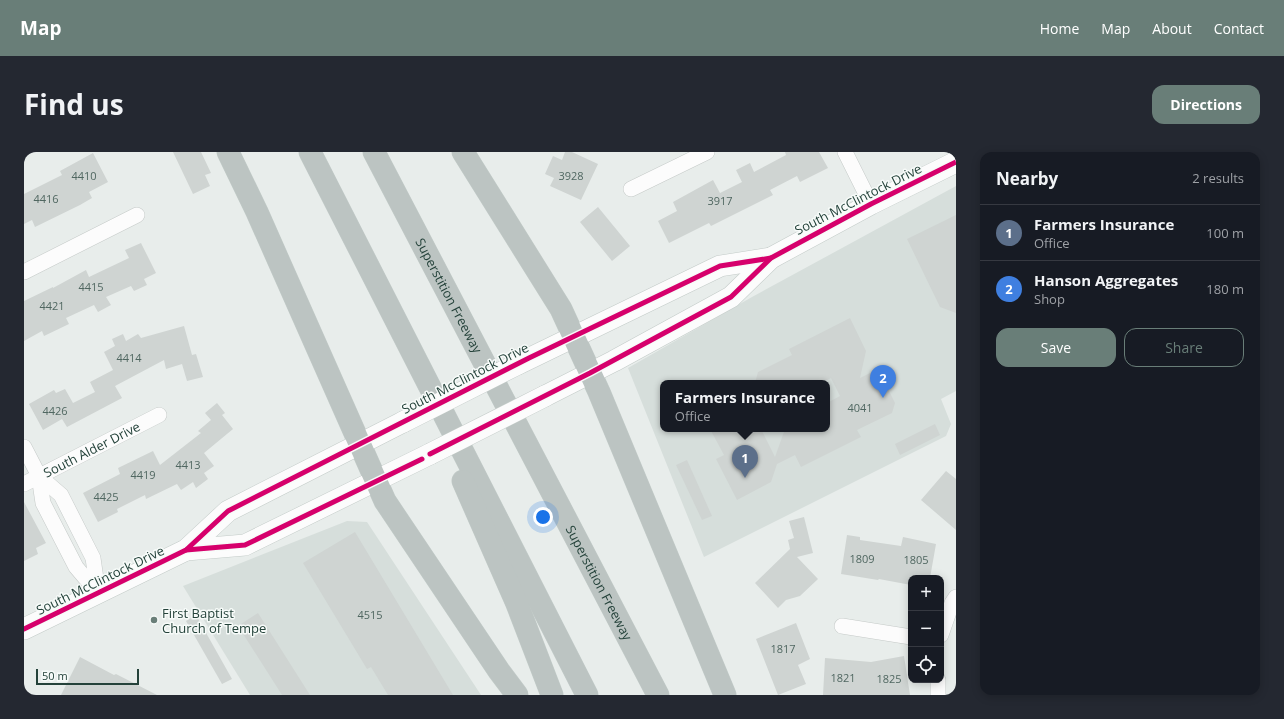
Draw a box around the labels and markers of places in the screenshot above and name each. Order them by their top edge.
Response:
pin: 2 [870,365,896,398]
pin: 1 [732,445,758,478]
place label: First Baptist Church of Tempe [162,604,266,637]
marker: First Baptist Church of Tempe [149,615,159,625]

